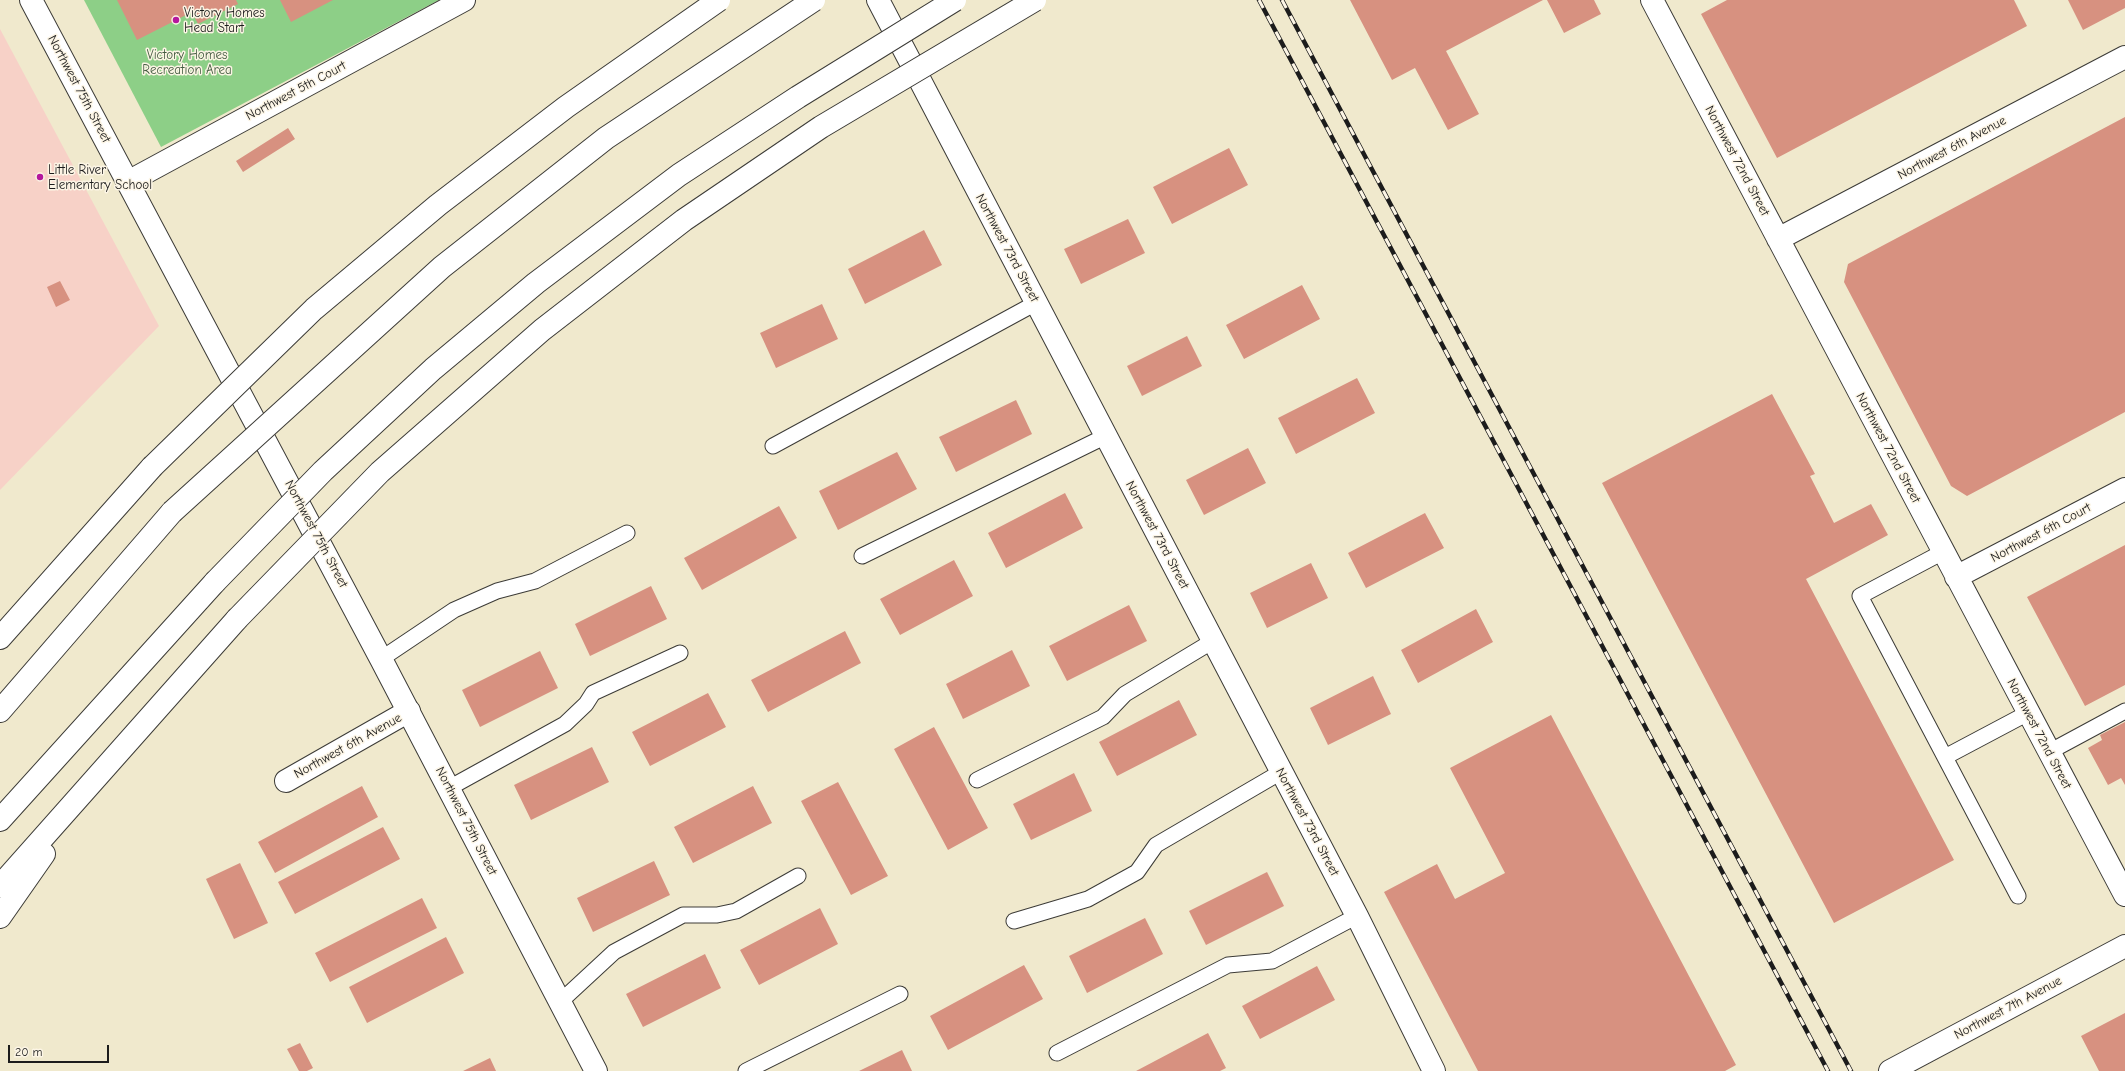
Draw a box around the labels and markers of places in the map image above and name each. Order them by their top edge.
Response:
place label: Victory Homes Head Start [184,5,265,36]
marker: Victory Homes Head Start [171,15,181,25]
place label: Little River Elementary School [48,162,152,193]
marker: Little River Elementary School [35,172,45,182]

